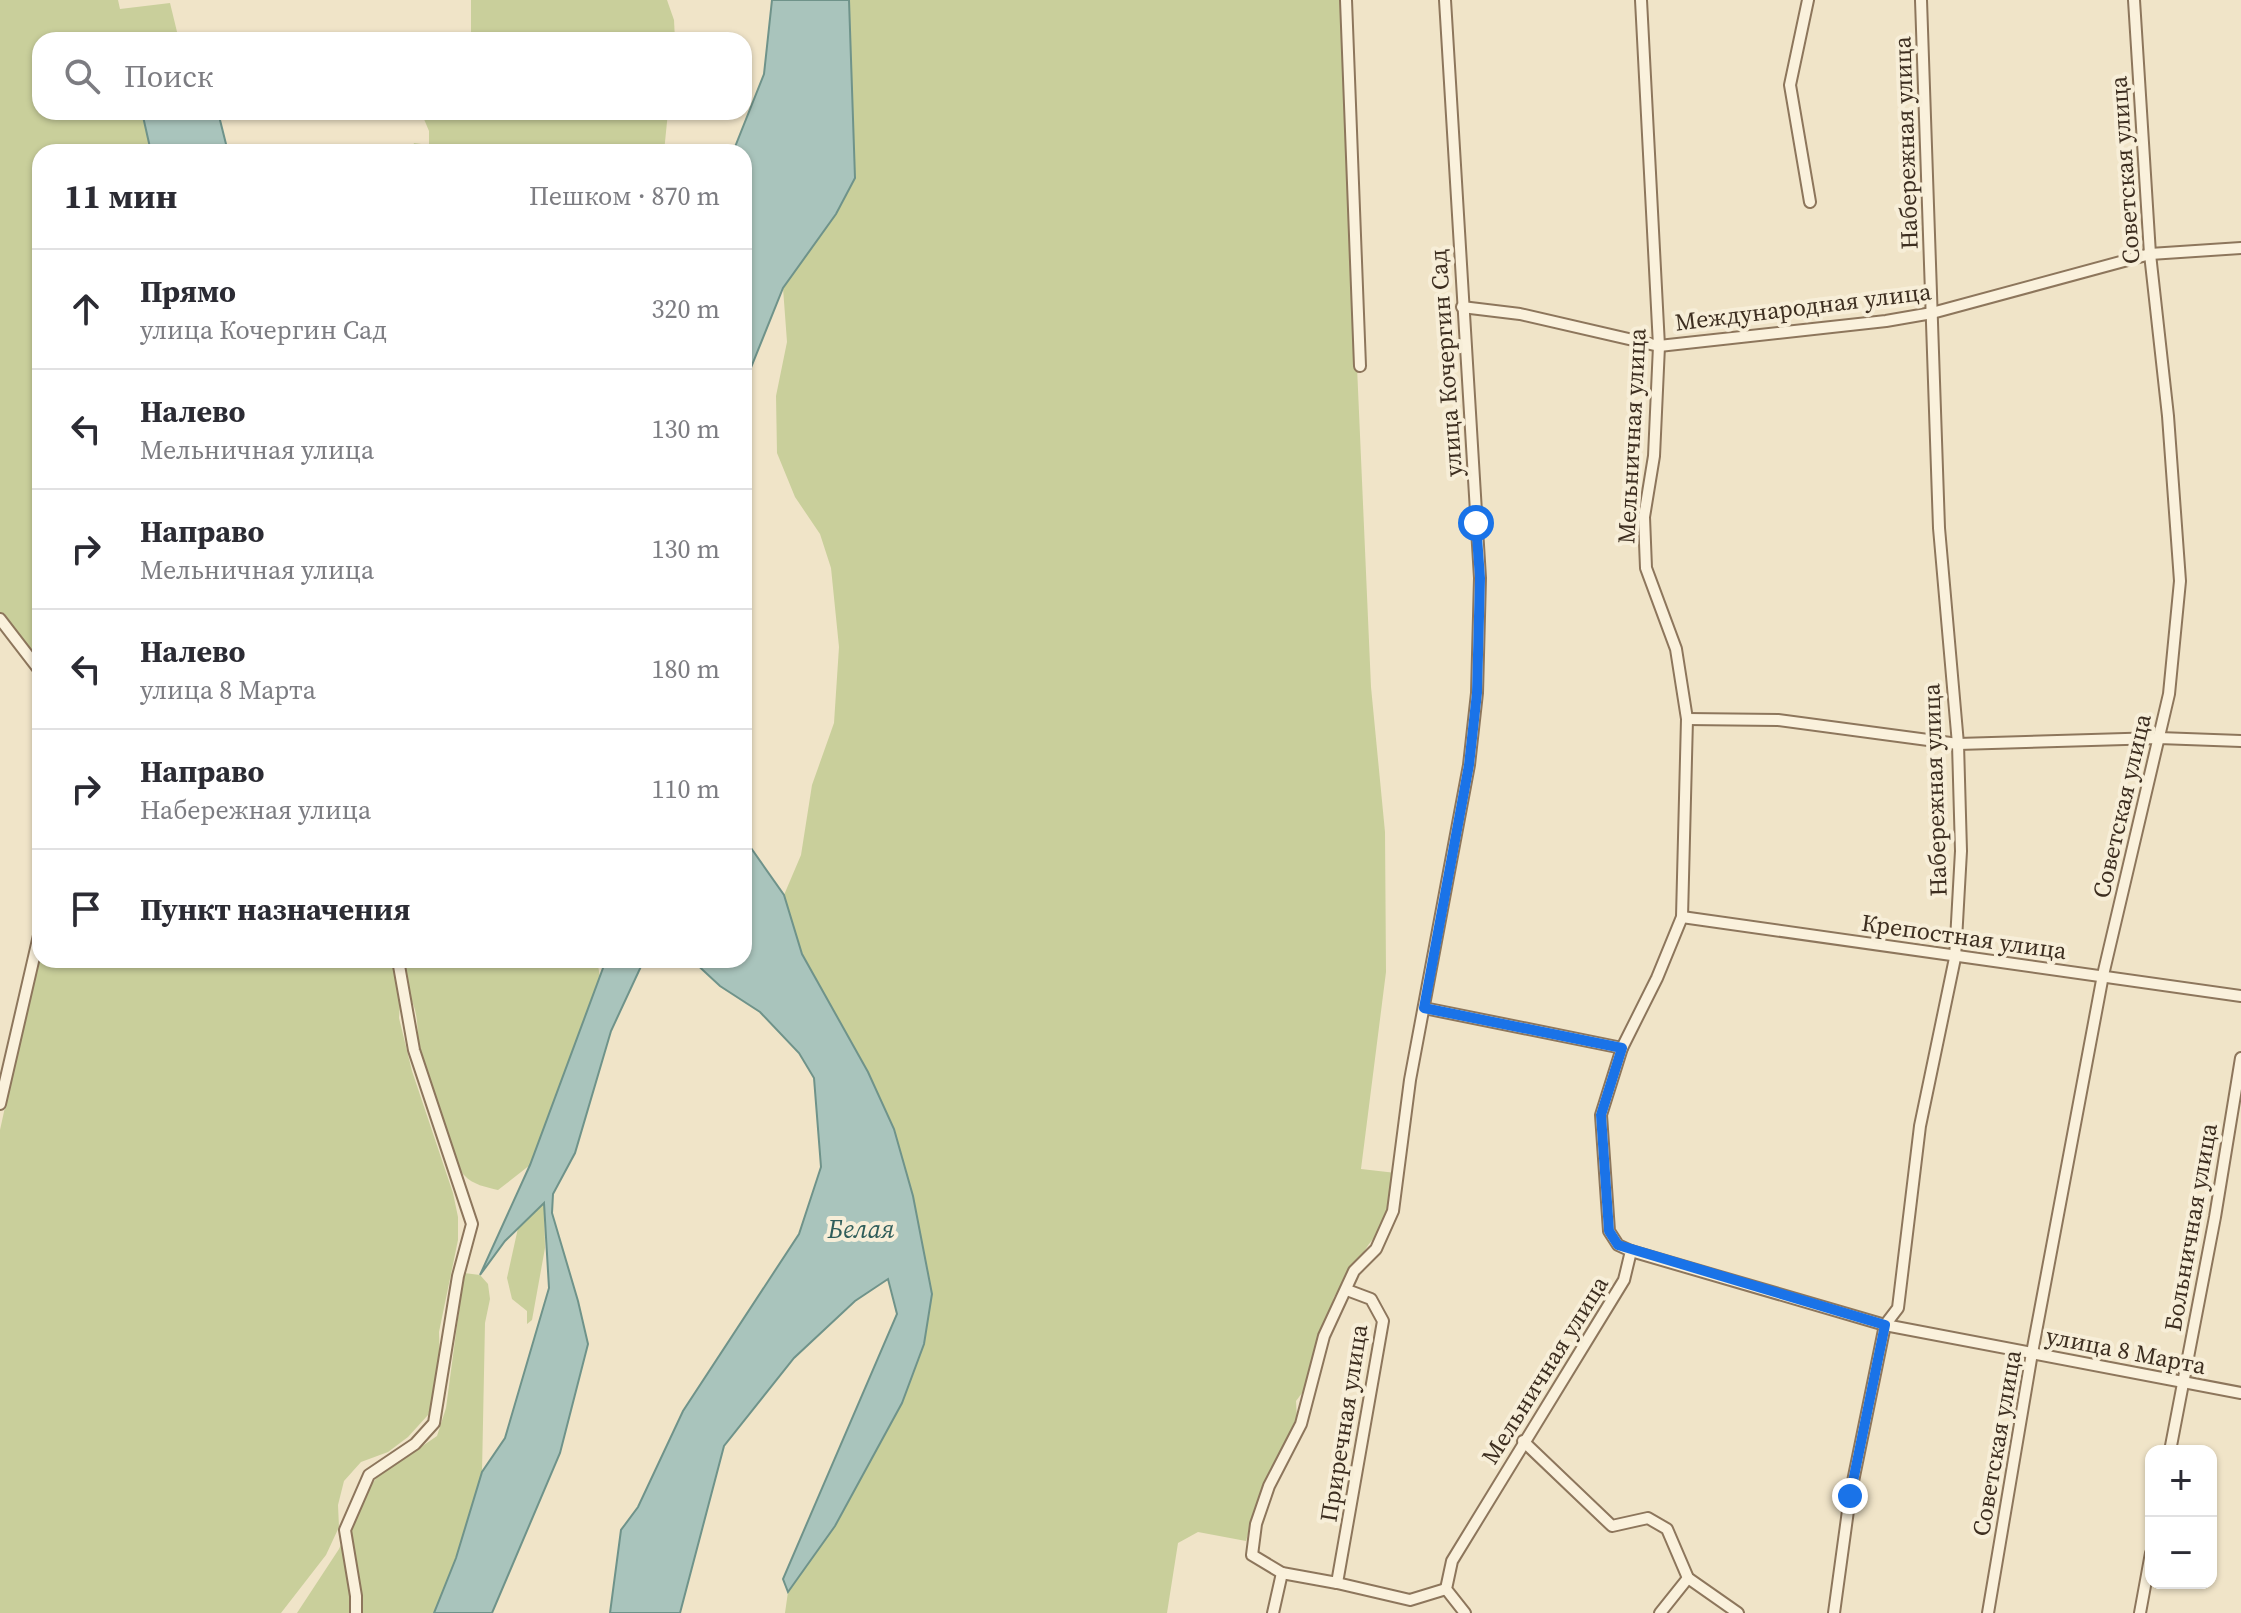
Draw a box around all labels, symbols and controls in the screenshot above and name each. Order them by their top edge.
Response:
search box [32,32,752,120]
street label: Набережная улица [1885,35,1926,250]
icon: search [60,54,104,98]
text: Поиск [124,56,213,97]
street label: Советская улица [2101,74,2148,265]
text: 11 мин [64,173,178,219]
text: Пешком · 870 m [529,178,720,214]
street label: улица Кочергин Сад [1421,248,1470,478]
text: Прямо [140,271,236,312]
street label: Международная улица [1673,274,1934,339]
icon: ahead [64,287,108,331]
text: 320 m [652,291,720,327]
text: улица Кочергин Сад [140,312,387,348]
street label: Мельничная улица [1609,326,1654,545]
text: Налево [140,391,245,432]
icon: left [64,407,108,451]
text: 130 m [652,411,720,447]
text: Мельничная улица [140,432,374,468]
route start [1458,505,1494,541]
text: Направо [140,511,264,552]
icon: right [64,527,108,571]
text: 130 m [652,531,720,567]
text: Мельничная улица [140,552,374,588]
text: Налево [140,631,245,672]
icon: left [64,647,108,691]
text: 180 m [652,651,720,687]
text: улица 8 Марта [140,672,316,708]
street label: Набережная улица [1914,682,1955,897]
street label: Советская улица [2084,710,2159,901]
text: Направо [140,751,264,792]
icon: right [64,767,108,811]
text: 110 m [652,771,720,807]
text: Набережная улица [140,792,371,828]
icon: arrive [64,887,108,931]
text: Пункт назначения [140,889,410,930]
street label: Крепостная улица [1859,906,2070,967]
street label: Больничная улица [2156,1120,2225,1334]
water label: Белая [827,1211,894,1247]
street label: Мельничная улица [1473,1269,1616,1470]
street label: улица 8 Марта [2043,1319,2210,1382]
street label: Приречная улица [1312,1321,1376,1524]
street label: Советская улица [1964,1347,2029,1539]
map controls [2145,1445,2217,1589]
button: + [2145,1445,2217,1517]
route end [1832,1478,1868,1514]
button: − [2145,1517,2217,1589]

